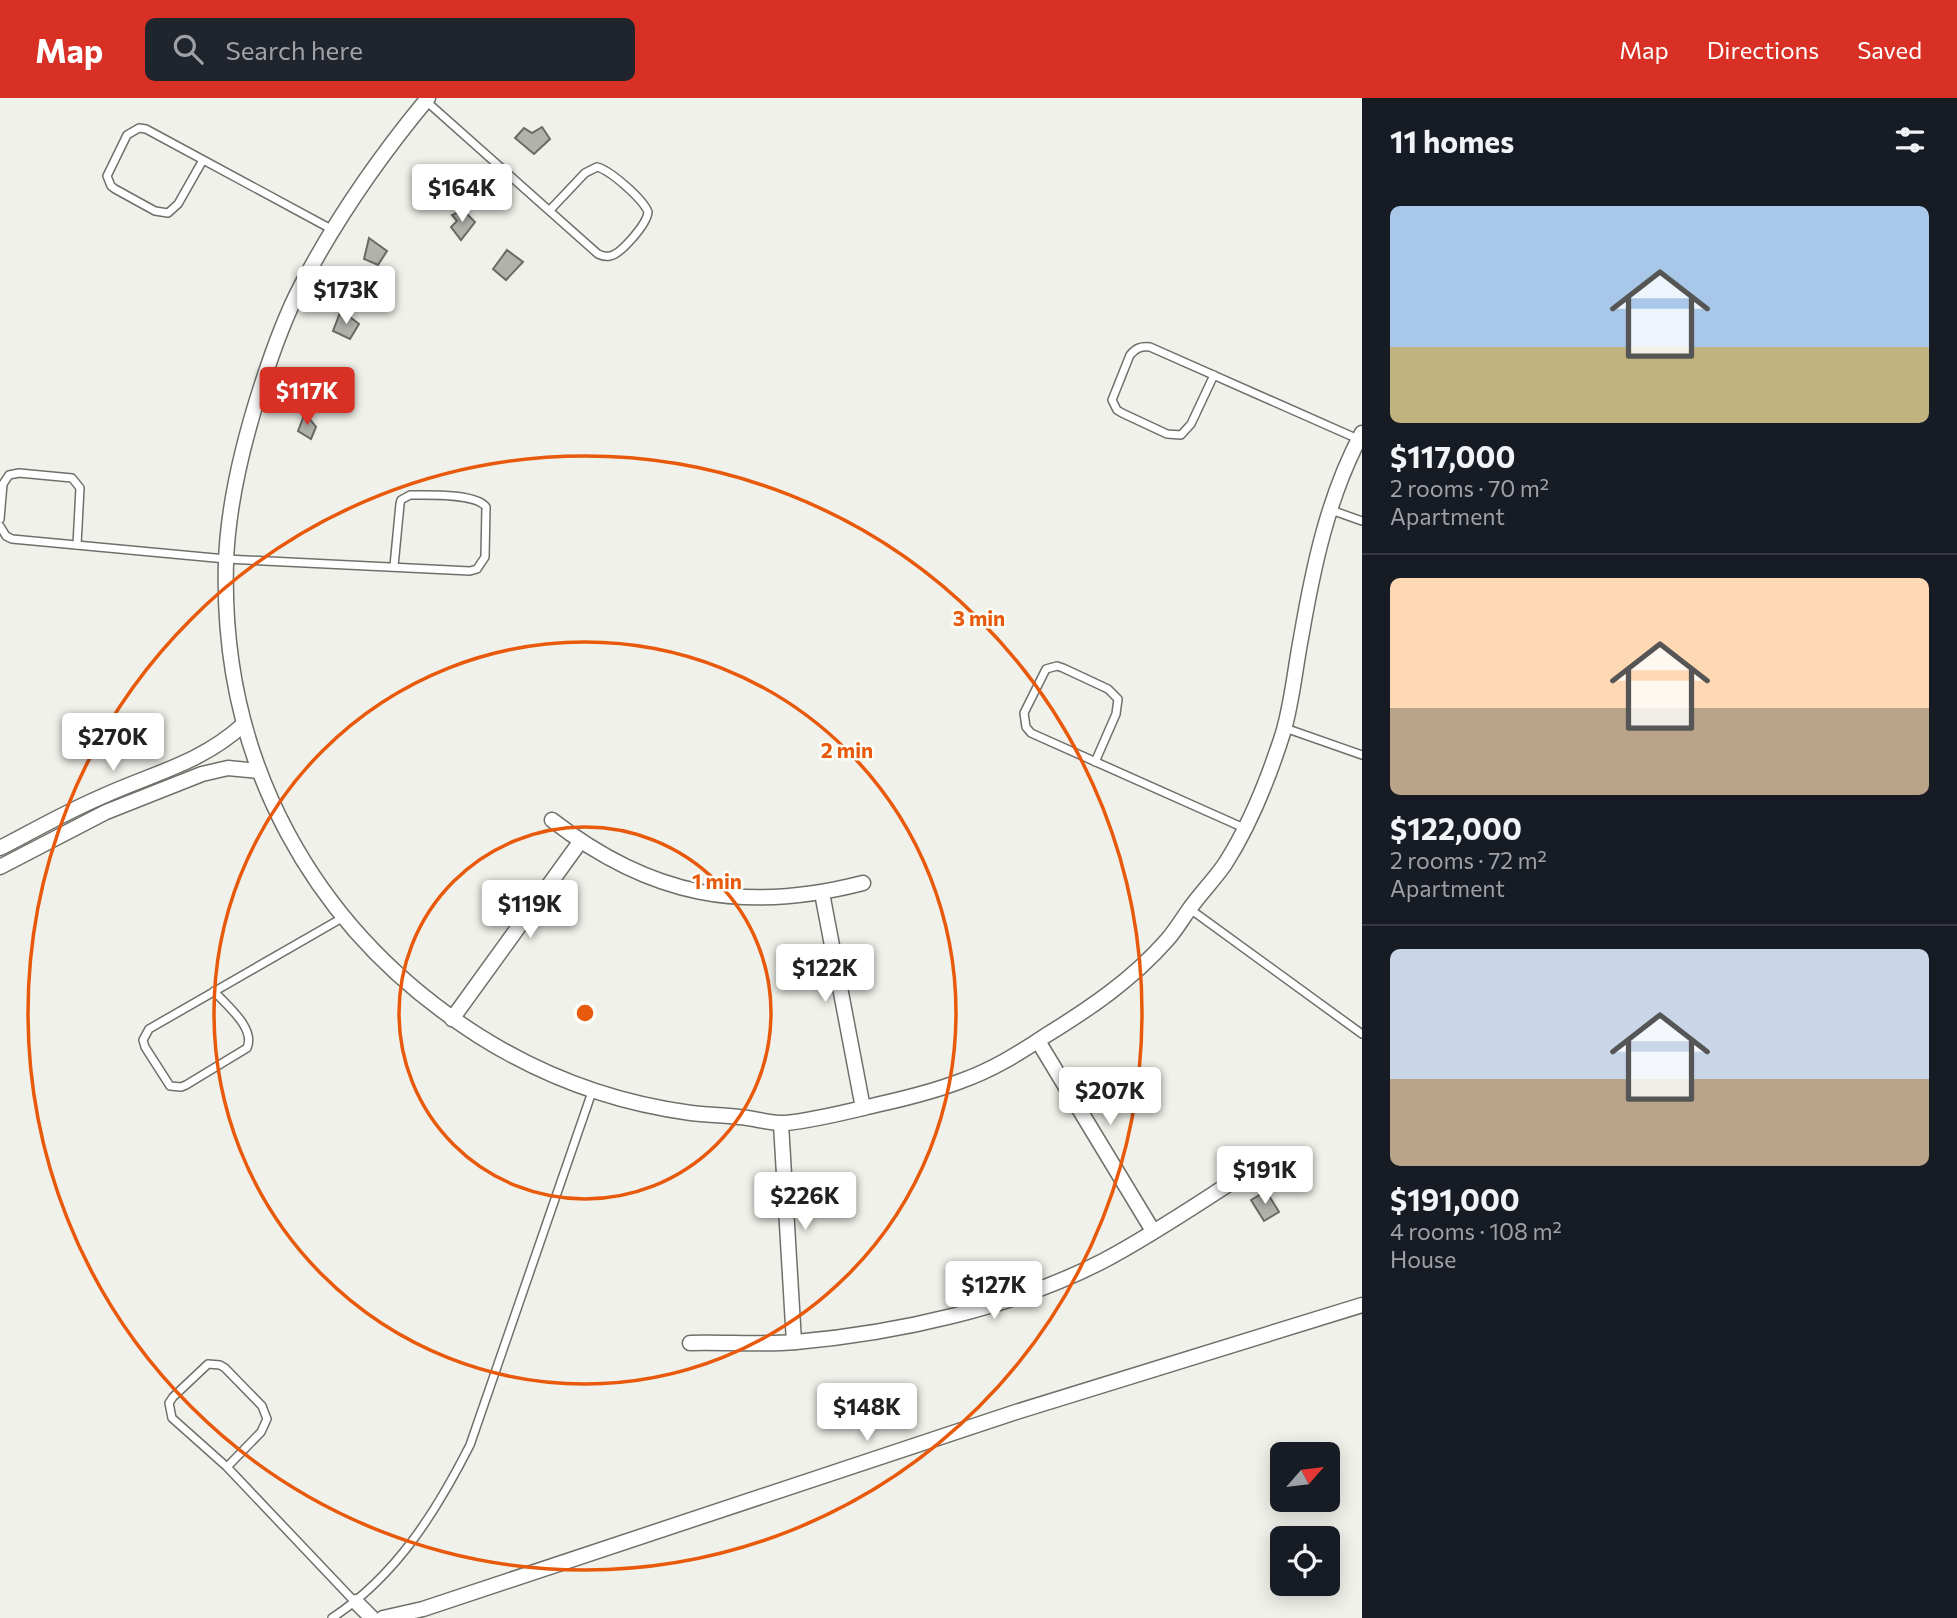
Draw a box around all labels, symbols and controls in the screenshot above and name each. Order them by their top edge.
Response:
search box [145,18,635,81]
text: Map [35,29,103,70]
icon: search [169,30,207,68]
text: Search here [225,34,363,65]
text: Map [1619,35,1669,64]
text: Directions [1707,35,1819,64]
text: Saved [1857,35,1922,64]
icon: filters [1891,121,1929,159]
text: 11 homes [1390,122,1514,159]
pin: $164K [413,164,511,224]
text: $164K [428,173,496,201]
icon: home [1597,251,1723,377]
pin: $173K [297,266,395,326]
text: $173K [313,275,379,303]
pin: $117K [258,368,356,427]
text: $117K [276,376,338,404]
text: $117,000 [1390,437,1515,474]
text: 2 rooms · 70 m² [1390,474,1549,502]
text: Apartment [1390,502,1505,530]
text: 3 min [953,605,1005,630]
icon: home [1597,623,1723,749]
pin: $270K [64,714,162,773]
text: $270K [78,722,148,750]
text: 2 min [821,737,873,762]
text: $122,000 [1390,809,1522,846]
text: 2 rooms · 72 m² [1390,846,1547,874]
text: 1 min [692,868,742,893]
text: Apartment [1390,874,1505,902]
pin: $119K [481,880,579,940]
text: $119K [498,889,562,917]
pin: $122K [776,944,874,1004]
text: $122K [792,953,858,981]
icon: home [1597,994,1723,1120]
centre of rings [573,1001,597,1025]
pin: $207K [1061,1068,1159,1127]
text: $207K [1075,1076,1145,1104]
pin: $191K [1216,1146,1314,1206]
text: $191K [1233,1155,1297,1183]
pin: $226K [756,1172,854,1232]
text: $191,000 [1390,1180,1520,1217]
text: $226K [770,1181,840,1209]
text: 4 rooms · 108 m² [1390,1217,1562,1245]
text: House [1390,1245,1456,1273]
pin: $127K [945,1262,1043,1321]
text: $127K [961,1270,1027,1298]
pin: $148K [818,1384,916,1443]
text: $148K [833,1392,901,1420]
north arrow [1270,1442,1340,1512]
map controls [1270,1442,1340,1596]
button: locate [1270,1526,1340,1596]

